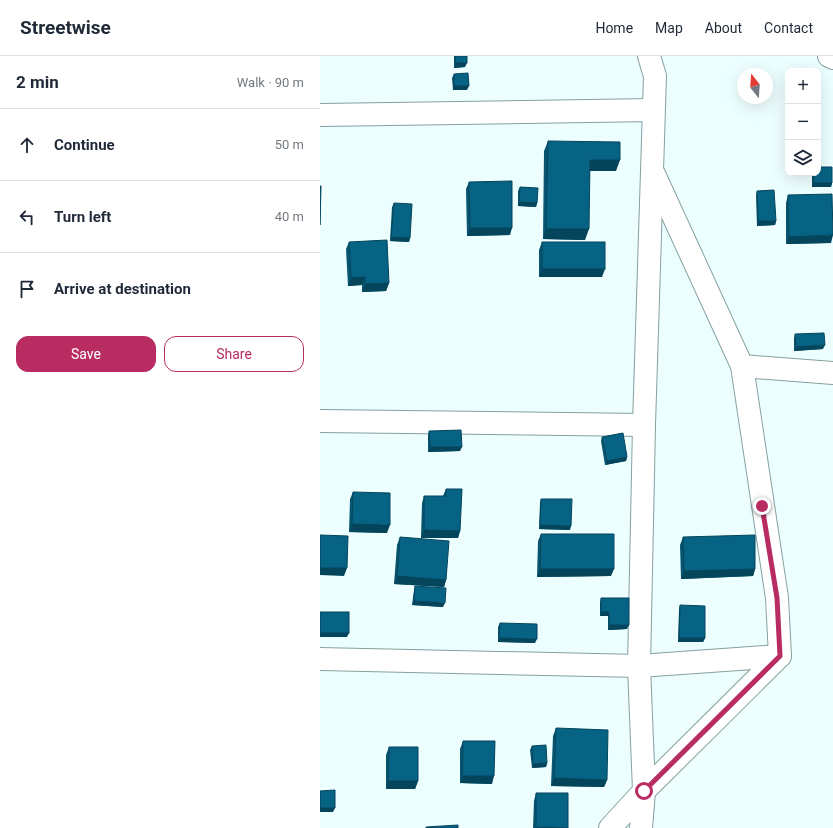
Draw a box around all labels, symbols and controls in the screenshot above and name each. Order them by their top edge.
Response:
text: Streetwise [20,16,111,39]
text: Home [595,20,633,36]
text: Map [655,20,683,36]
text: About [705,20,742,36]
text: Contact [764,20,813,36]
north arrow [737,68,773,104]
map controls [785,68,821,176]
button: + [785,68,821,104]
text: 2 min [16,72,59,92]
text: Walk · 90 m [237,75,304,90]
button: − [785,104,821,140]
icon: ahead [16,134,38,156]
text: Continue [54,136,115,154]
text: 50 m [275,137,304,152]
button: layers [785,140,821,176]
icon: left [16,206,38,228]
text: Turn left [54,208,111,226]
text: 40 m [275,209,304,224]
icon: arrive [16,278,38,300]
text: Arrive at destination [54,280,191,298]
button: Save [16,336,156,372]
button: Share [164,336,304,372]
route end [753,497,771,515]
route start [635,782,653,800]

